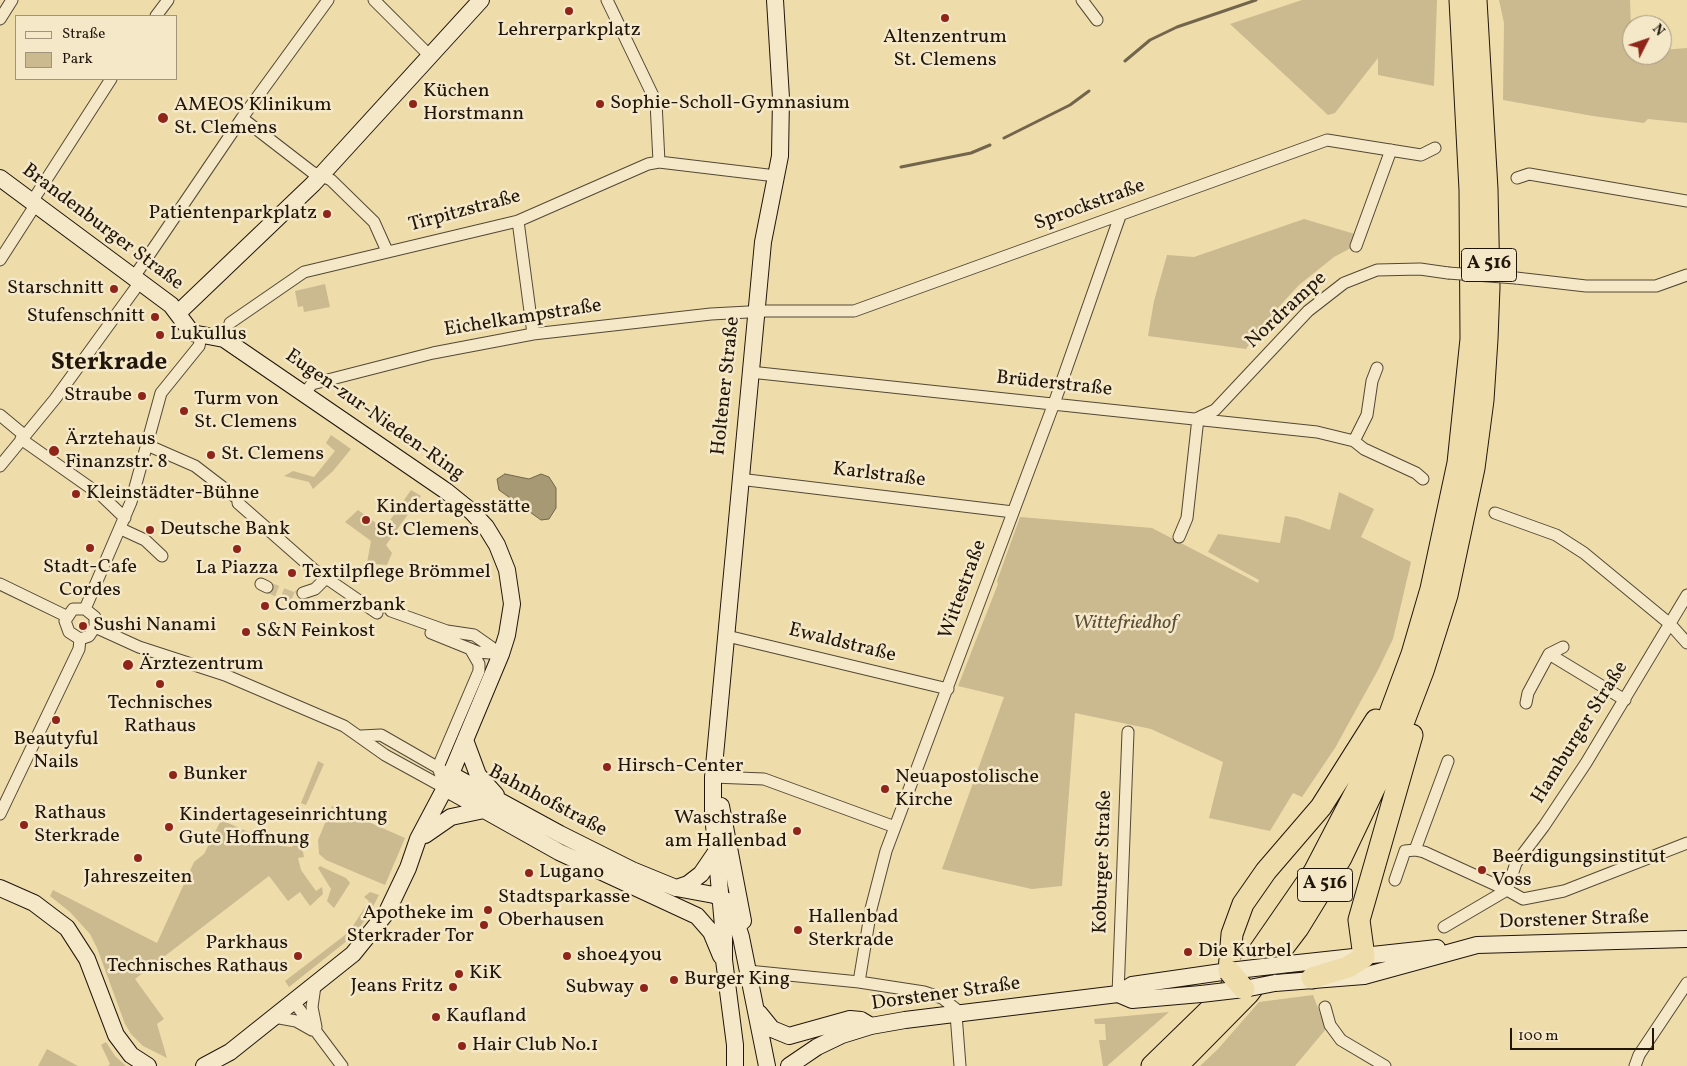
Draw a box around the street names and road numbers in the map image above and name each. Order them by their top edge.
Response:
street label: Brandenburger Straße [17,159,187,297]
street label: Sprockstraße [1031,175,1149,237]
street label: Tirpitzstraße [406,186,524,238]
road number: A 516 [1462,248,1516,282]
street label: Nordrampe [1241,267,1333,355]
street label: Eichelkampstraße [442,295,604,343]
street label: Holtener Straße [708,315,746,457]
street label: Eugen-zur-Nieden-Ring [280,345,468,487]
street label: Brüderstraße [995,367,1113,403]
street label: Karlstraße [831,458,927,494]
street label: Wittestraße [935,537,993,643]
street label: Ewaldstraße [786,619,898,669]
street label: Hamburger Straße [1528,657,1634,809]
street label: Bahnhofstraße [484,761,610,843]
street label: Koburger Straße [1089,790,1119,934]
road number: A 516 [1298,868,1352,902]
street label: Dorstener Straße [1499,906,1649,936]
street label: Dorstener Straße [870,973,1022,1017]

